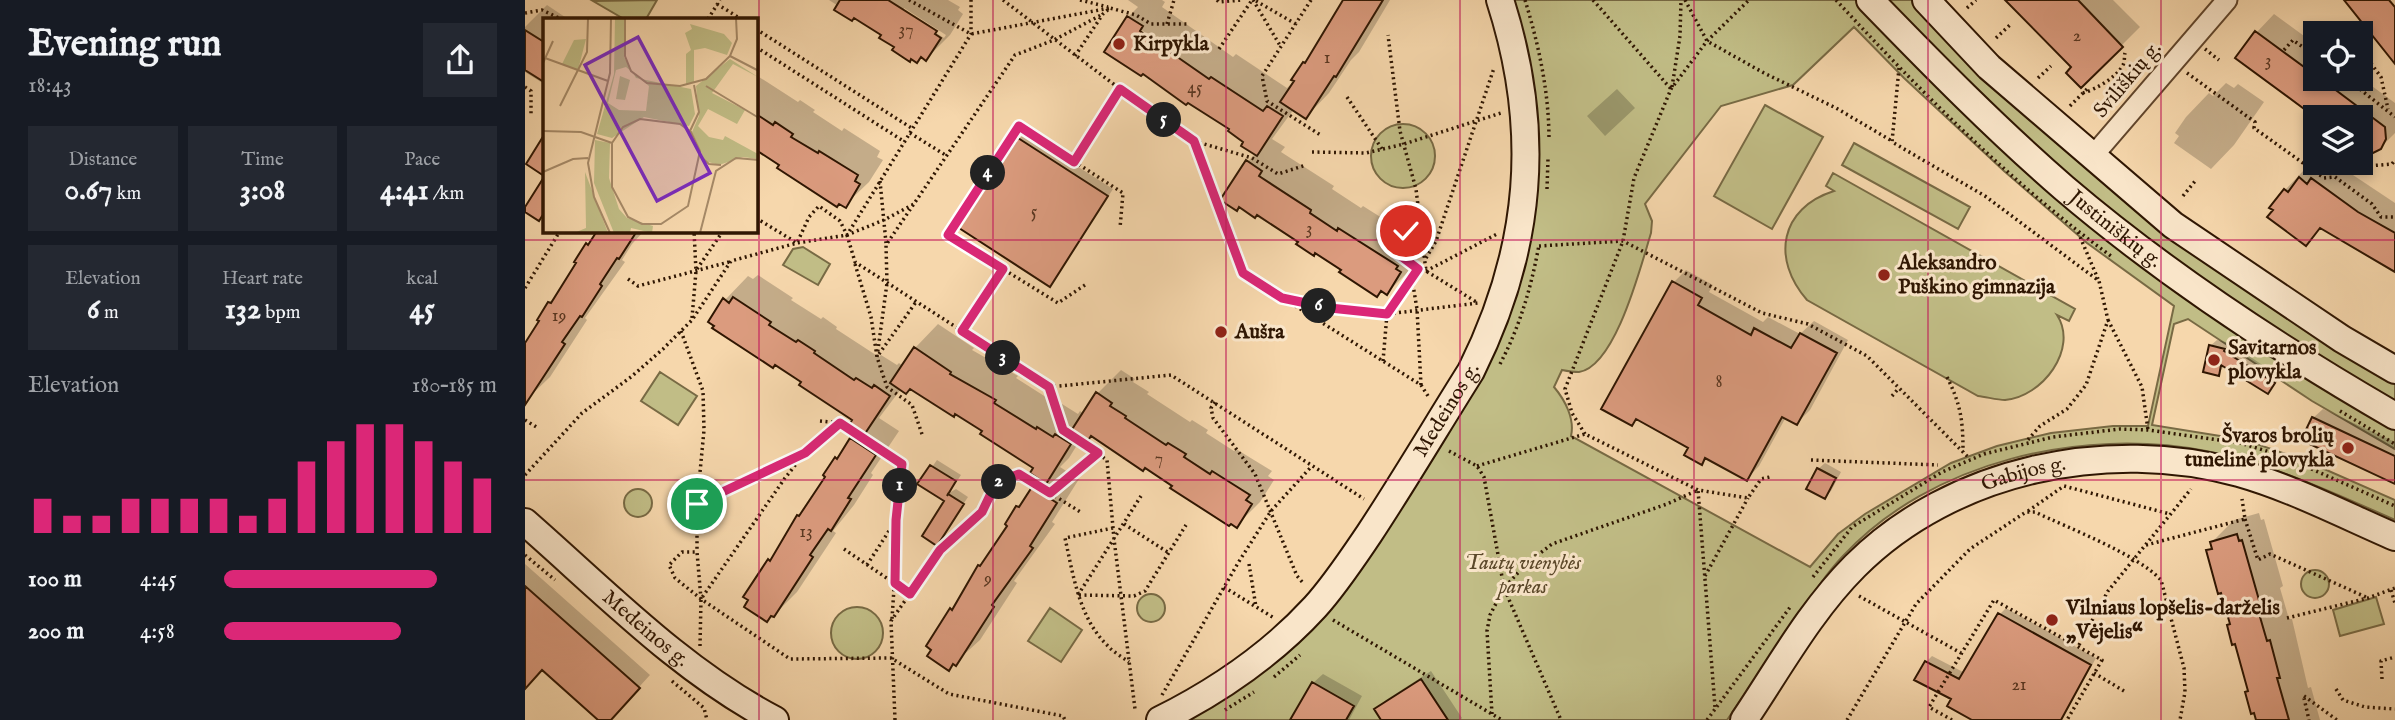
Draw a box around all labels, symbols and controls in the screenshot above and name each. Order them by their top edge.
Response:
inset map [543,18,758,233]
house number: 37 [898,19,914,42]
text: Evening run [28,21,222,69]
map controls [2303,21,2373,175]
button: locate [2303,21,2373,91]
button: share [423,23,497,97]
house number: 2 [2073,25,2081,48]
place label: Kirpykla [1133,31,1210,58]
marker: Kirpykla [1111,36,1127,52]
street label: Sviliškių g. [2088,36,2168,124]
house number: 1 [1324,47,1330,70]
house number: 3 [2265,50,2271,73]
text: 18:43 [28,71,72,100]
house number: 45 [1187,77,1203,100]
pin: 5 [1147,102,1181,138]
button: layers [2303,105,2373,175]
text: 5 [1160,107,1167,131]
text: Distance [68,148,137,172]
text: Time [241,148,284,172]
text: Pace [404,148,440,172]
pin: 4 [971,156,1005,190]
text: 4 [983,160,992,184]
text: 0.67 [64,172,112,210]
text: 3:08 [240,172,285,210]
text: 4:41 [380,172,429,210]
text: km [112,182,141,206]
text: /km [429,182,464,206]
street label: Justiniškių g. [2062,183,2167,274]
house number: 5 [1031,201,1038,224]
pin [1376,201,1436,261]
icon: check [1387,212,1425,250]
house number: 3 [1306,218,1312,241]
place label: Aleksandro Puškino gimnazija [1897,250,2056,301]
text: Elevation [65,267,141,291]
text: Heart rate [222,267,303,291]
text: kcal [406,267,438,291]
marker: Aleksandro Puškino gimnazija [1876,267,1892,283]
pin: 6 [1301,288,1337,324]
text: 6 [87,291,100,329]
text: 132 [225,291,261,329]
text: 45 [409,291,435,329]
text: 6 [1314,293,1323,317]
text: m [100,301,119,325]
text: bpm [261,301,300,325]
house number: 19 [552,305,566,328]
place label: Aušra [1234,319,1285,346]
marker: Aušra [1213,324,1229,340]
place label: Savitarnos plovykla [2227,335,2316,386]
pin: 3 [986,340,1021,376]
text: 3 [999,345,1006,369]
marker: Savitarnos plovykla [2206,352,2222,368]
street label: Medeinos g. [1407,359,1486,462]
text: Elevation [28,371,119,400]
text: 180–185 m [412,371,497,400]
house number: 8 [1715,371,1723,394]
place label: Švaros brolių tunelinė plovykla [2184,422,2335,474]
marker: Švaros brolių tunelinė plovykla [2340,440,2356,456]
house number: 7 [1155,448,1163,471]
street label: Gabijos g. [1978,450,2068,498]
pin: 2 [981,464,1016,500]
pin: 1 [883,468,917,504]
text: 2 [994,469,1003,493]
text: 1 [896,473,903,497]
pin [667,474,727,534]
icon: arrive [678,485,716,523]
house number: 13 [799,521,813,544]
park label: Tautų vienybės parkas [1465,550,1582,601]
text: 100 m [28,565,82,594]
text: 4:45 [140,565,177,594]
house number: 9 [983,568,992,591]
street label: Medeinos g. [596,584,695,673]
place label: Vilniaus lopšelis-darželis „Vėjelis“ [2065,595,2280,646]
marker: Vilniaus lopšelis-darželis „Vėjelis“ [2044,612,2060,628]
text: 200 m [28,617,84,646]
text: 4:58 [140,617,175,646]
house number: 21 [2011,674,2027,697]

